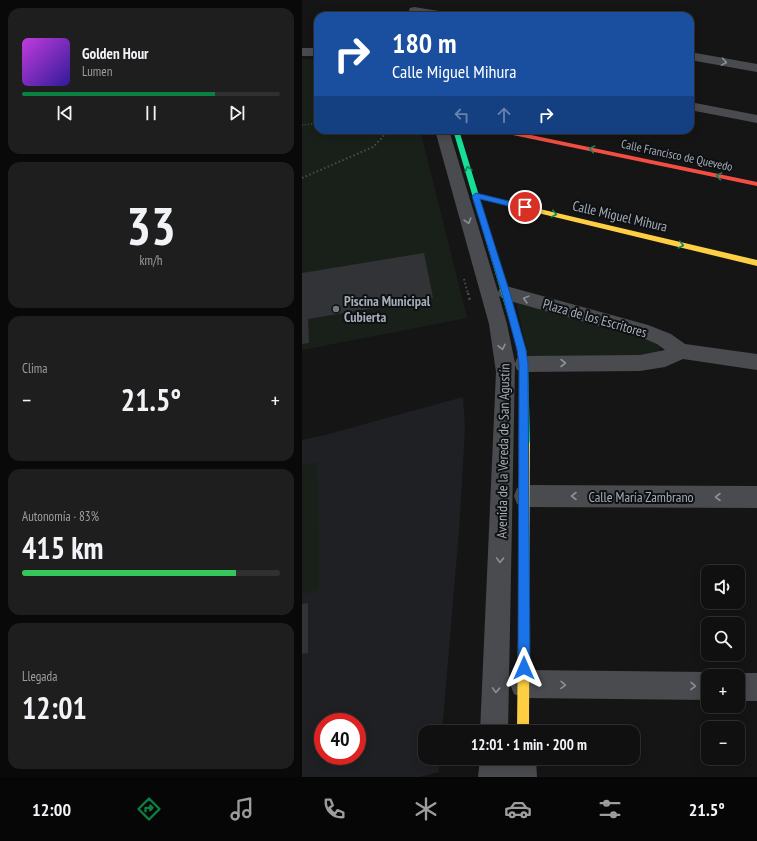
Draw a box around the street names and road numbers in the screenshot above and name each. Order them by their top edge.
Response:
street label: Calle Francisco de Quevedo [620,136,734,174]
street label: Calle Miguel Mihura [571,196,669,236]
street label: Plaza de los Escritores [541,295,649,342]
street label: Avenida de la Vereda de San Agustín [492,363,514,539]
street label: Calle María Zambrano [588,488,694,506]

